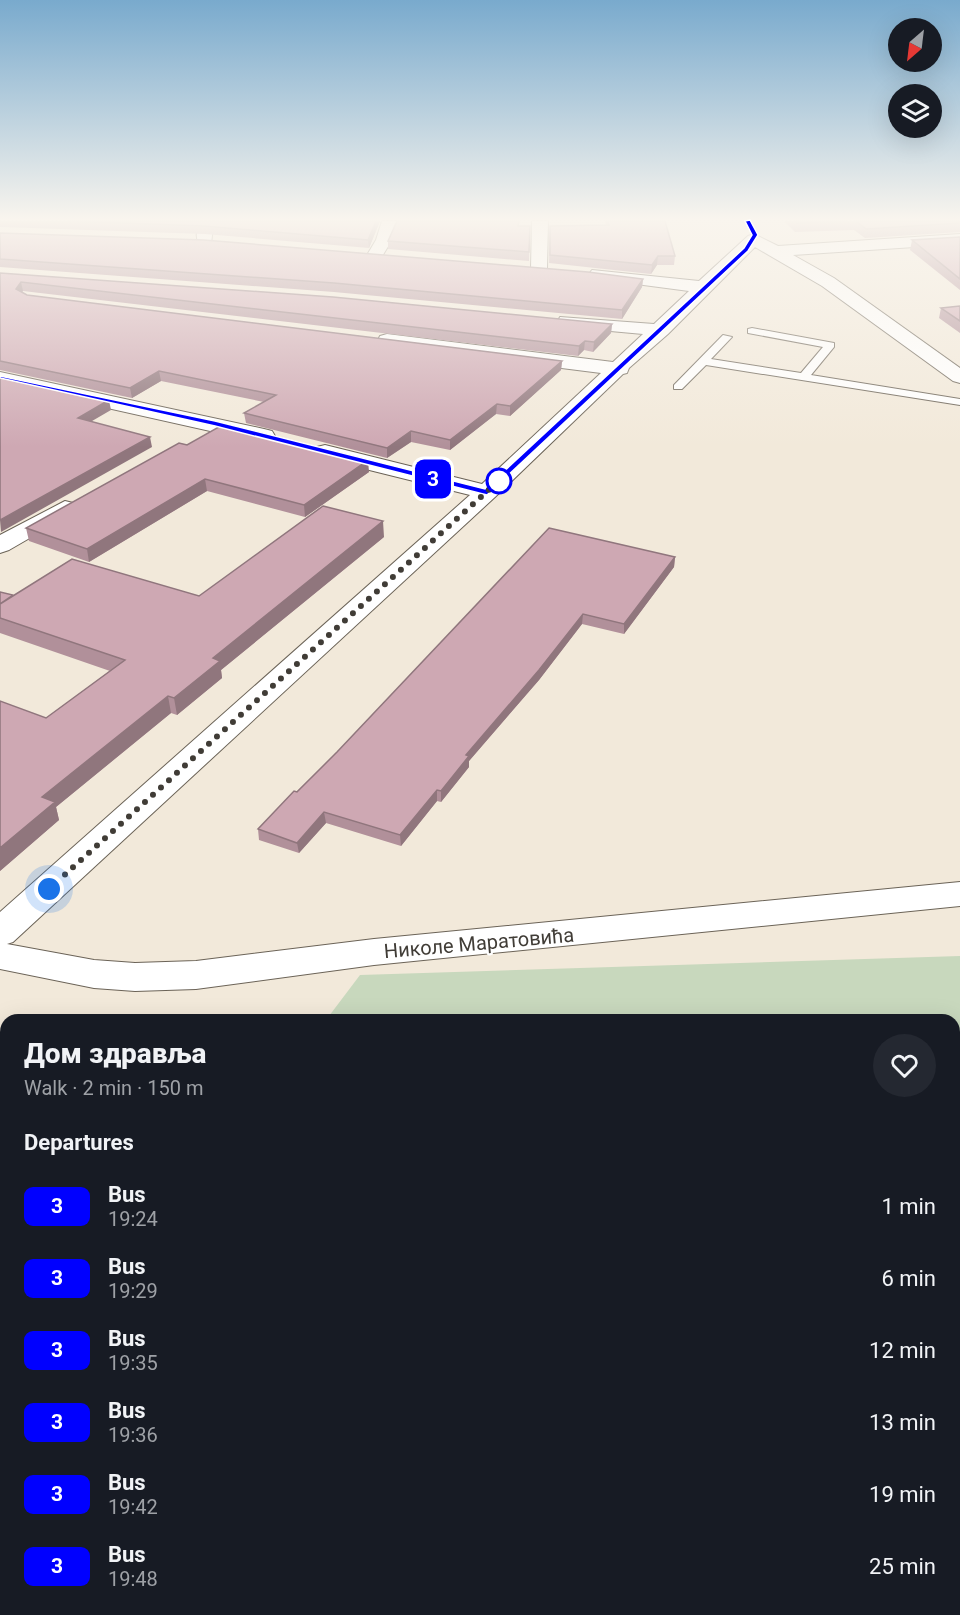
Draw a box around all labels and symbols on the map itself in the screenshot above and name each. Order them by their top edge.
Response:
north arrow [888,18,942,72]
line badge: 3 [414,460,452,498]
unlabelled marker [486,468,512,494]
your location [34,874,64,904]
street label: Николе Маратовића [383,923,575,963]

